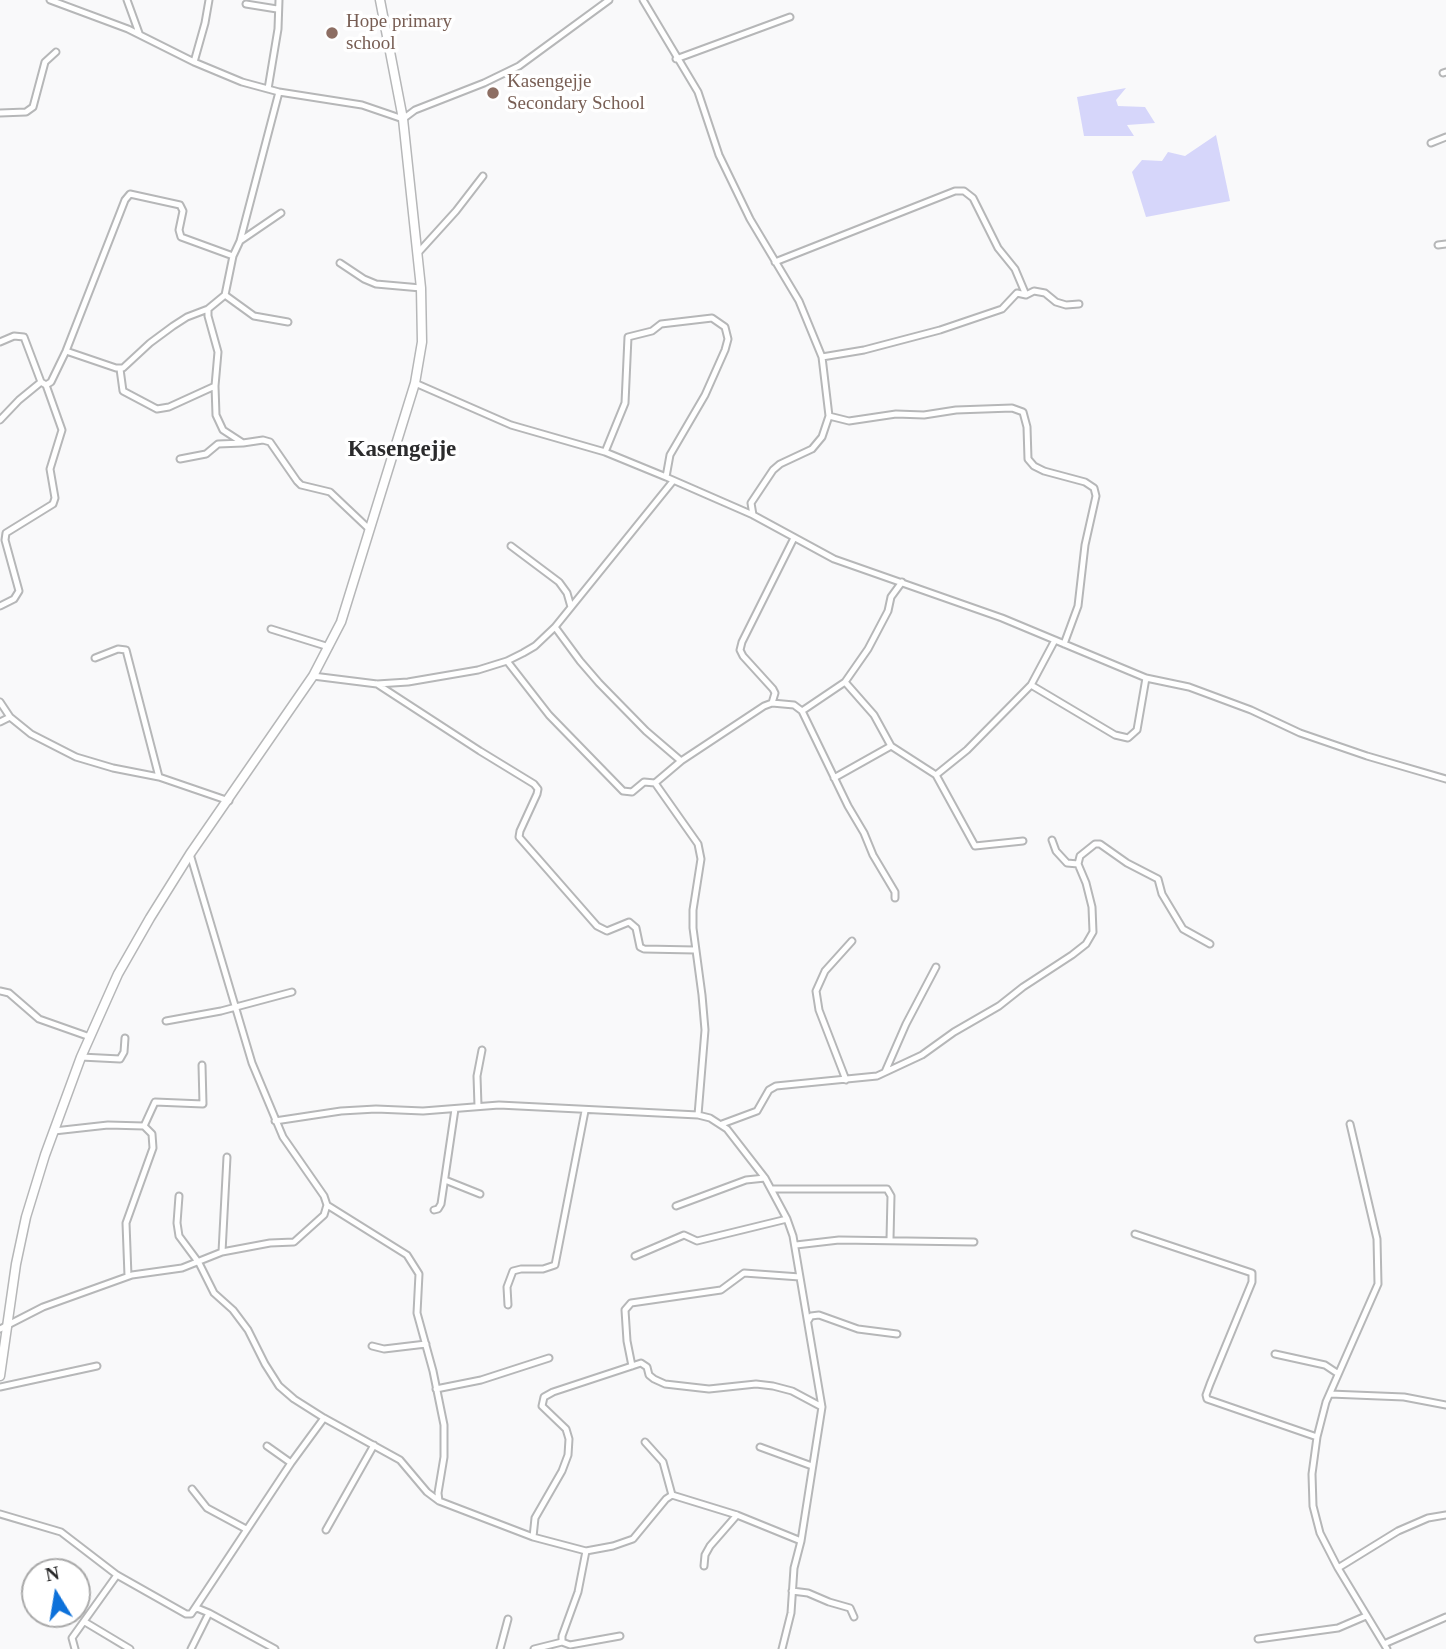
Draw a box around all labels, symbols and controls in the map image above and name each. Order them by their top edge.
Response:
place label: Hope primary school [346,11,452,55]
marker: Hope primary school [324,25,340,41]
place label: Kasengejje Secondary School [507,71,645,115]
marker: Kasengejje Secondary School [485,85,501,101]
district label: Kasengejje [348,436,456,464]
north arrow [21,1558,91,1628]
text: N [44,1562,61,1585]

